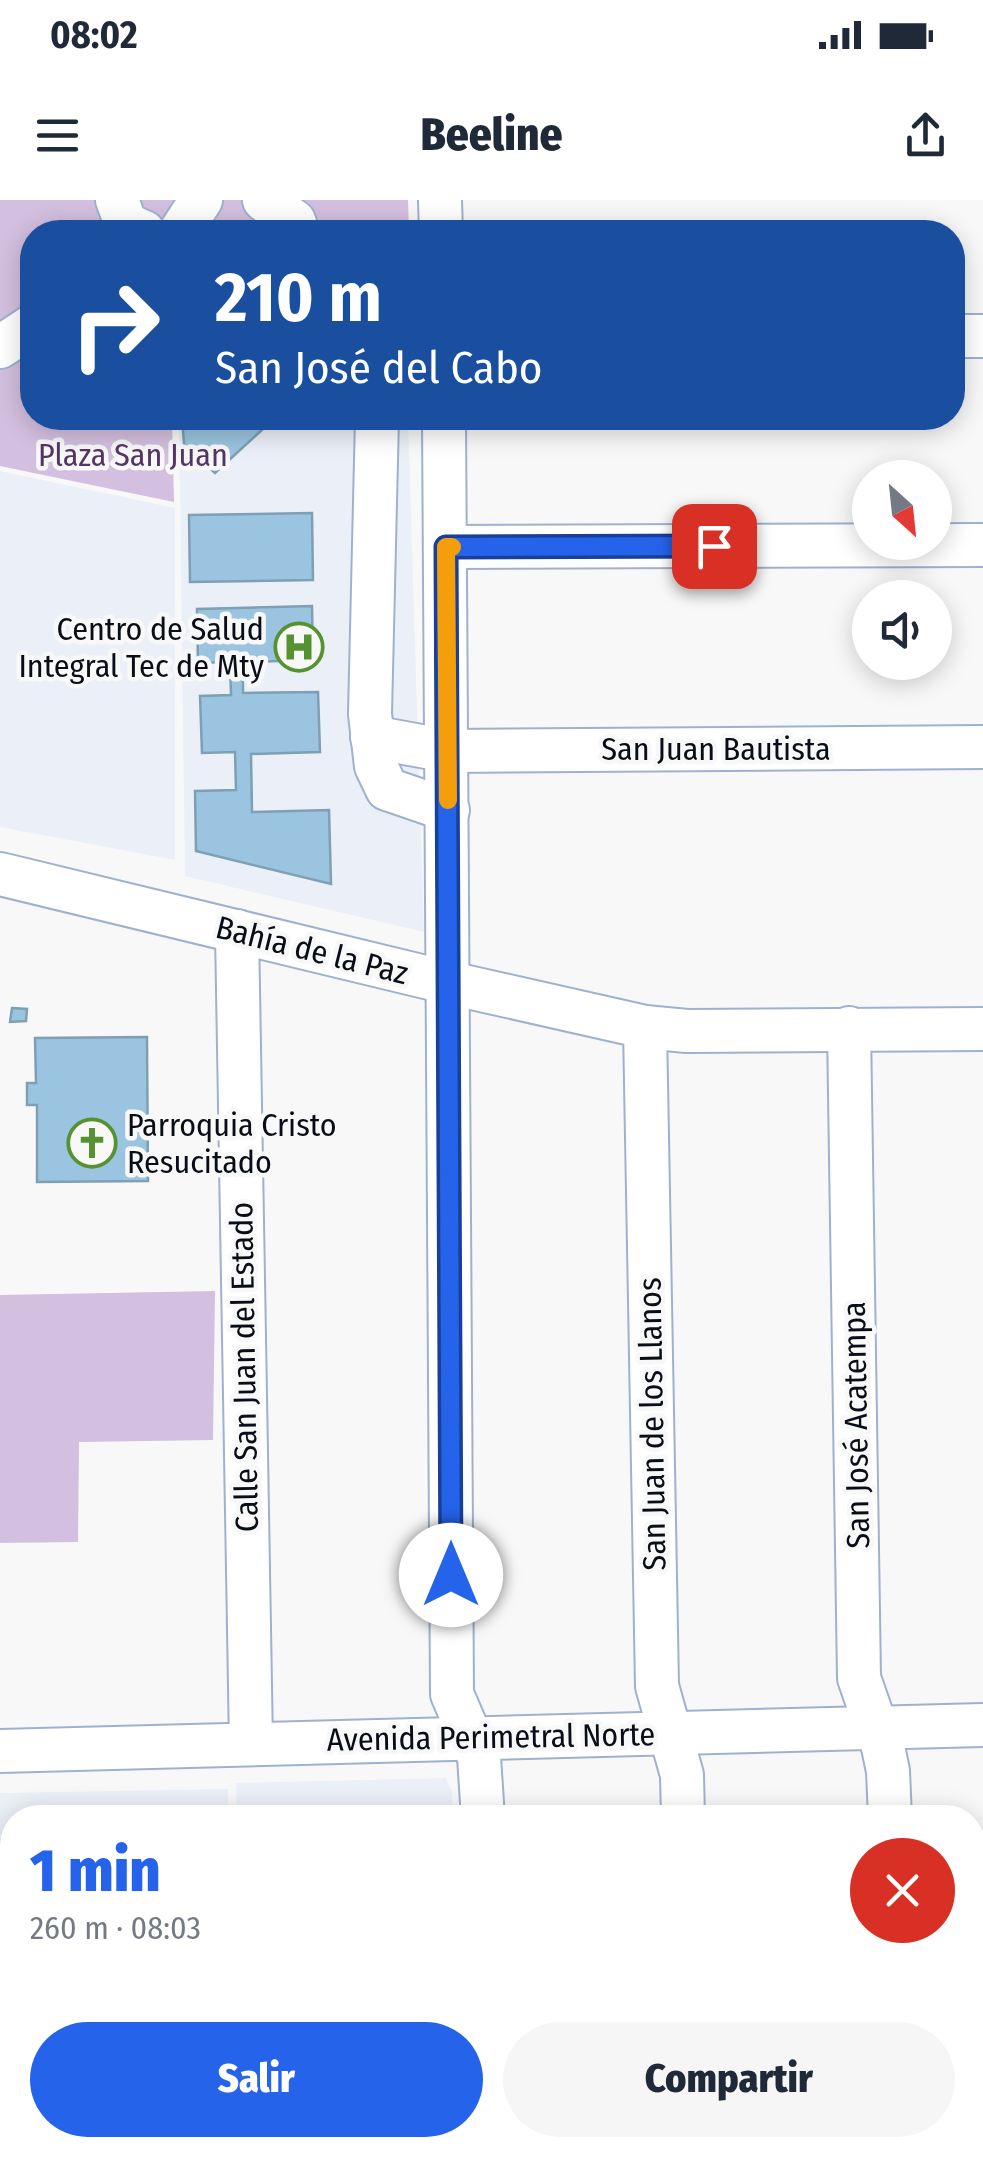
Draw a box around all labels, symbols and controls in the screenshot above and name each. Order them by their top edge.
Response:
text: 08:02 [50,12,138,58]
icon: menu [30,108,85,163]
text: Beeline [421,108,562,162]
icon: share [898,108,953,163]
text: 210 m [215,256,382,340]
icon: right [50,260,180,390]
text: San José del Cabo [215,341,543,395]
park label: Plaza San Juan [38,436,228,474]
north arrow [852,460,952,560]
map controls [852,460,952,680]
pin [672,504,757,589]
icon: arrive [687,519,742,574]
button: sound [852,580,952,680]
place label: Centro de Salud Integral Tec de Mty [18,610,265,685]
hospital icon: Centro de Salud Integral Tec de Mty [273,621,325,673]
street label: San Juan Bautista [601,730,831,768]
street label: Bahía de la Paz [212,908,412,992]
place label: Parroquia Cristo Resucitado [127,1106,337,1181]
church icon: Parroquia Cristo Resucitado [66,1117,118,1169]
street label: Calle San Juan del Estado [222,1202,266,1532]
street label: San Juan de los Llanos [630,1277,674,1571]
street label: San José Acatempa [835,1301,877,1549]
position arrow [399,1523,503,1627]
street label: Avenida Perimetral Norte [326,1715,656,1759]
text: 1 min [30,1835,161,1907]
button: close [850,1838,955,1943]
text: 260 m · 08:03 [30,1909,201,1947]
button: Salir [30,2022,483,2137]
button: Compartir [503,2022,955,2137]

